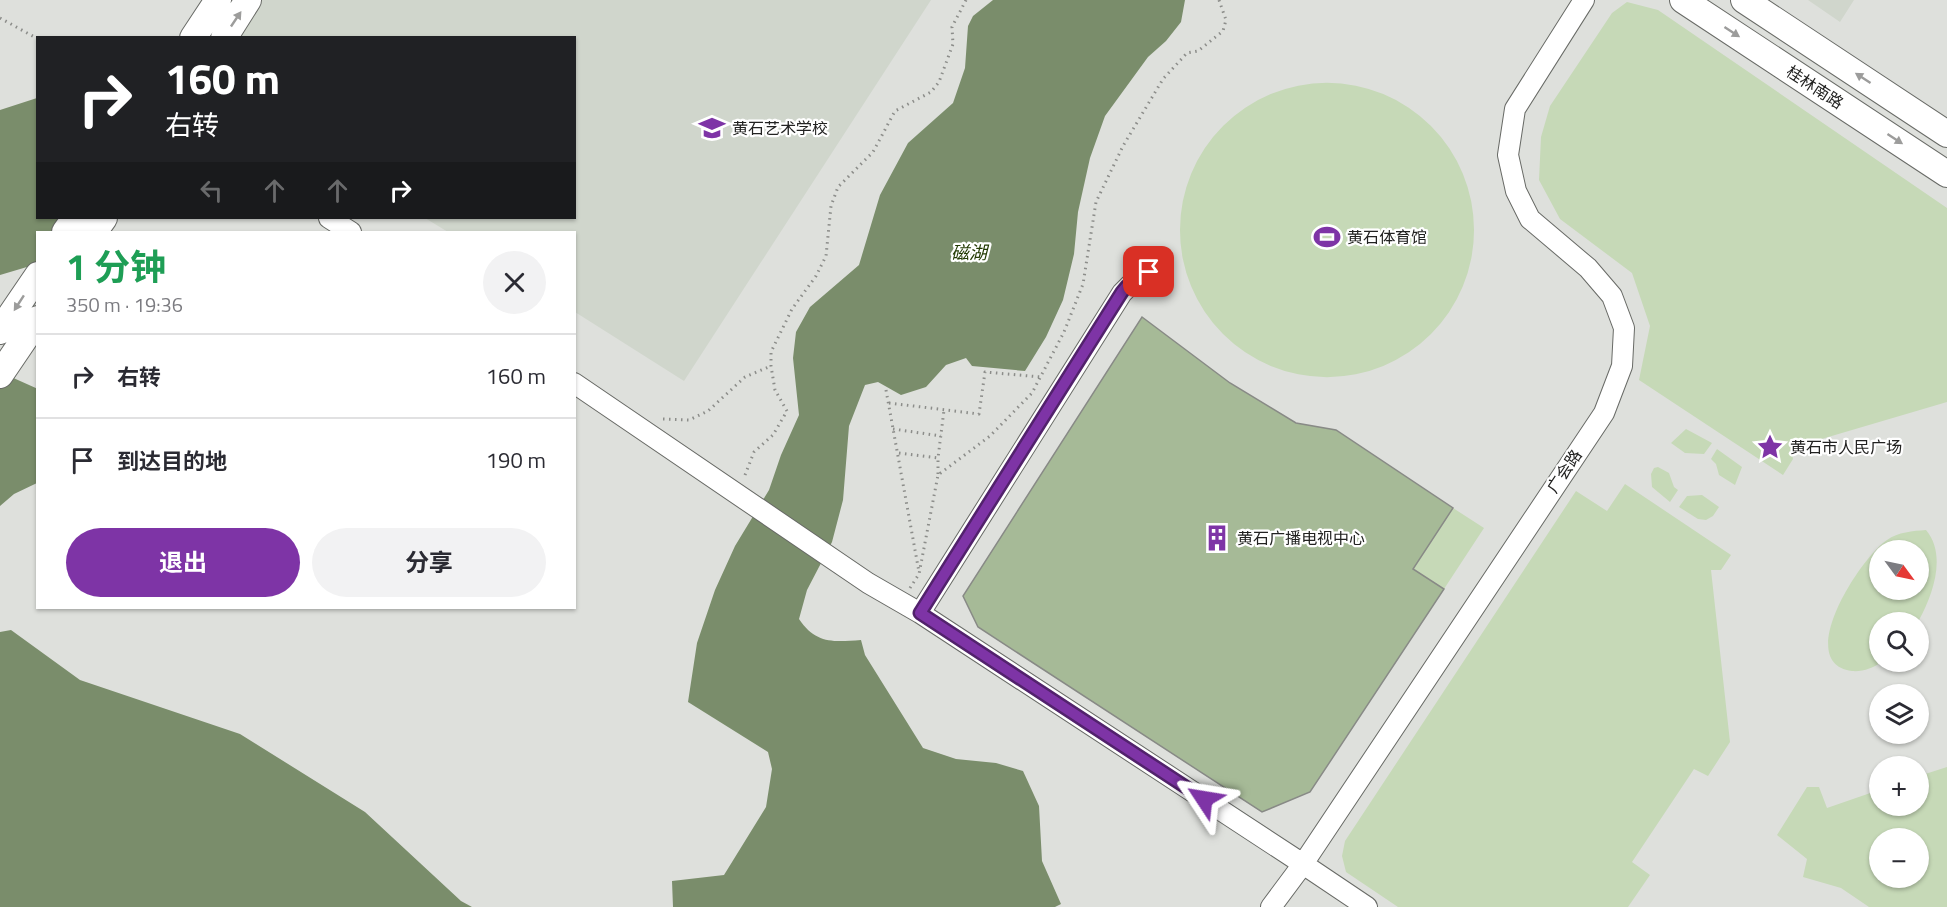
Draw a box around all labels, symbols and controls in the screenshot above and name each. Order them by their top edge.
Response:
one-way arrow [230,11,241,27]
one-way arrow [1724,26,1740,37]
text: 160 m [165,46,280,110]
icon: right [66,60,144,138]
street label: 桂林南路 [1782,60,1848,114]
one-way arrow [1855,73,1871,84]
text: 右转 [165,104,219,145]
school or university icon: 黄石艺术学校 [697,113,727,143]
place label: 黄石艺术学校 [732,116,828,140]
one-way arrow [1887,134,1903,145]
icon: left [195,174,228,207]
icon: ahead [258,174,291,207]
icon: ahead [321,174,354,207]
icon: right [384,174,417,207]
sports icon: 黄石体育馆 [1312,222,1342,252]
place label: 黄石体育馆 [1347,225,1427,249]
text: 1 分钟 [66,239,166,294]
water label: 磁湖 [951,239,990,266]
pin [1123,246,1174,297]
button: close [483,251,546,314]
icon: arrive [1132,255,1165,288]
text: 350 m · 19:36 [66,289,183,320]
one-way arrow [14,295,25,311]
text: 160 m [486,359,546,393]
icon: right [66,360,99,393]
text: 右转 [117,360,161,394]
place icon: 黄石市人民广场 [1755,432,1785,462]
place label: 黄石市人民广场 [1790,435,1902,459]
text: 190 m [486,443,546,477]
icon: arrive [66,444,99,477]
text: 到达目的地 [117,444,227,478]
street label: 广会路 [1541,444,1587,498]
building icon: 黄石广播电视中心 [1202,523,1232,553]
place label: 黄石广播电视中心 [1237,526,1365,550]
button: 退出 [66,528,300,597]
button: 分享 [312,528,546,597]
north arrow [1869,540,1929,600]
map controls [1869,540,1929,888]
button: search [1869,612,1929,672]
button: layers [1869,684,1929,744]
button: + [1869,756,1929,816]
position arrow [1172,767,1236,831]
button: − [1869,828,1929,888]

